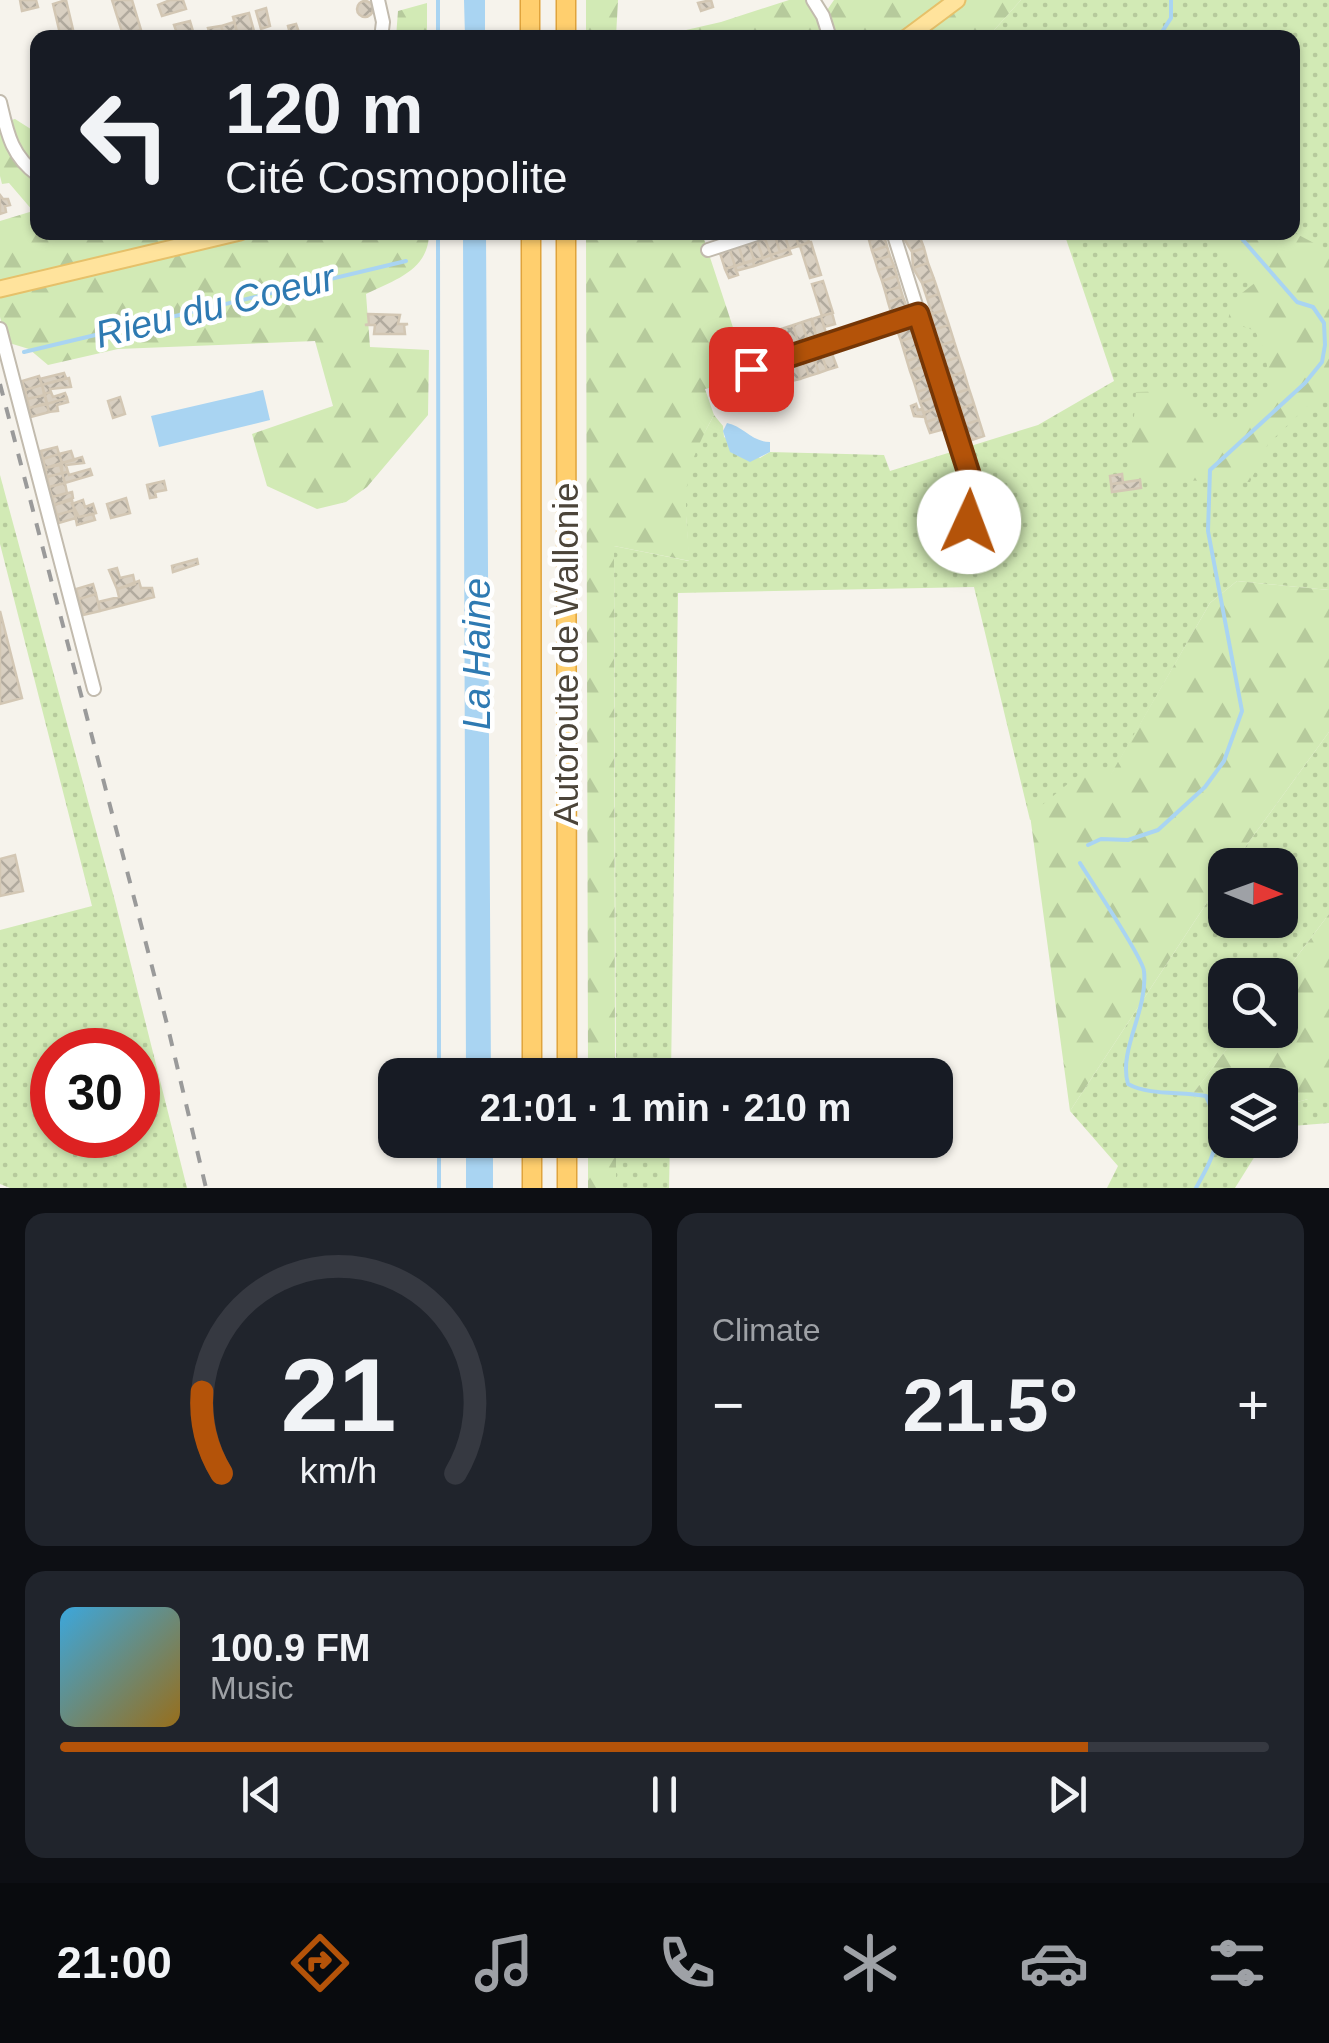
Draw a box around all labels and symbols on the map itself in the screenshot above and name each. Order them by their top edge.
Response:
water label: Rieu du Coeur [91,256,340,356]
pin [709,327,794,412]
position arrow [917,470,1021,574]
street label: Autoroute de Wallonie [546,482,585,826]
water label: La Haine [456,578,498,730]
north arrow [1208,848,1298,938]
speed limit sign: 30 [30,1028,160,1158]

